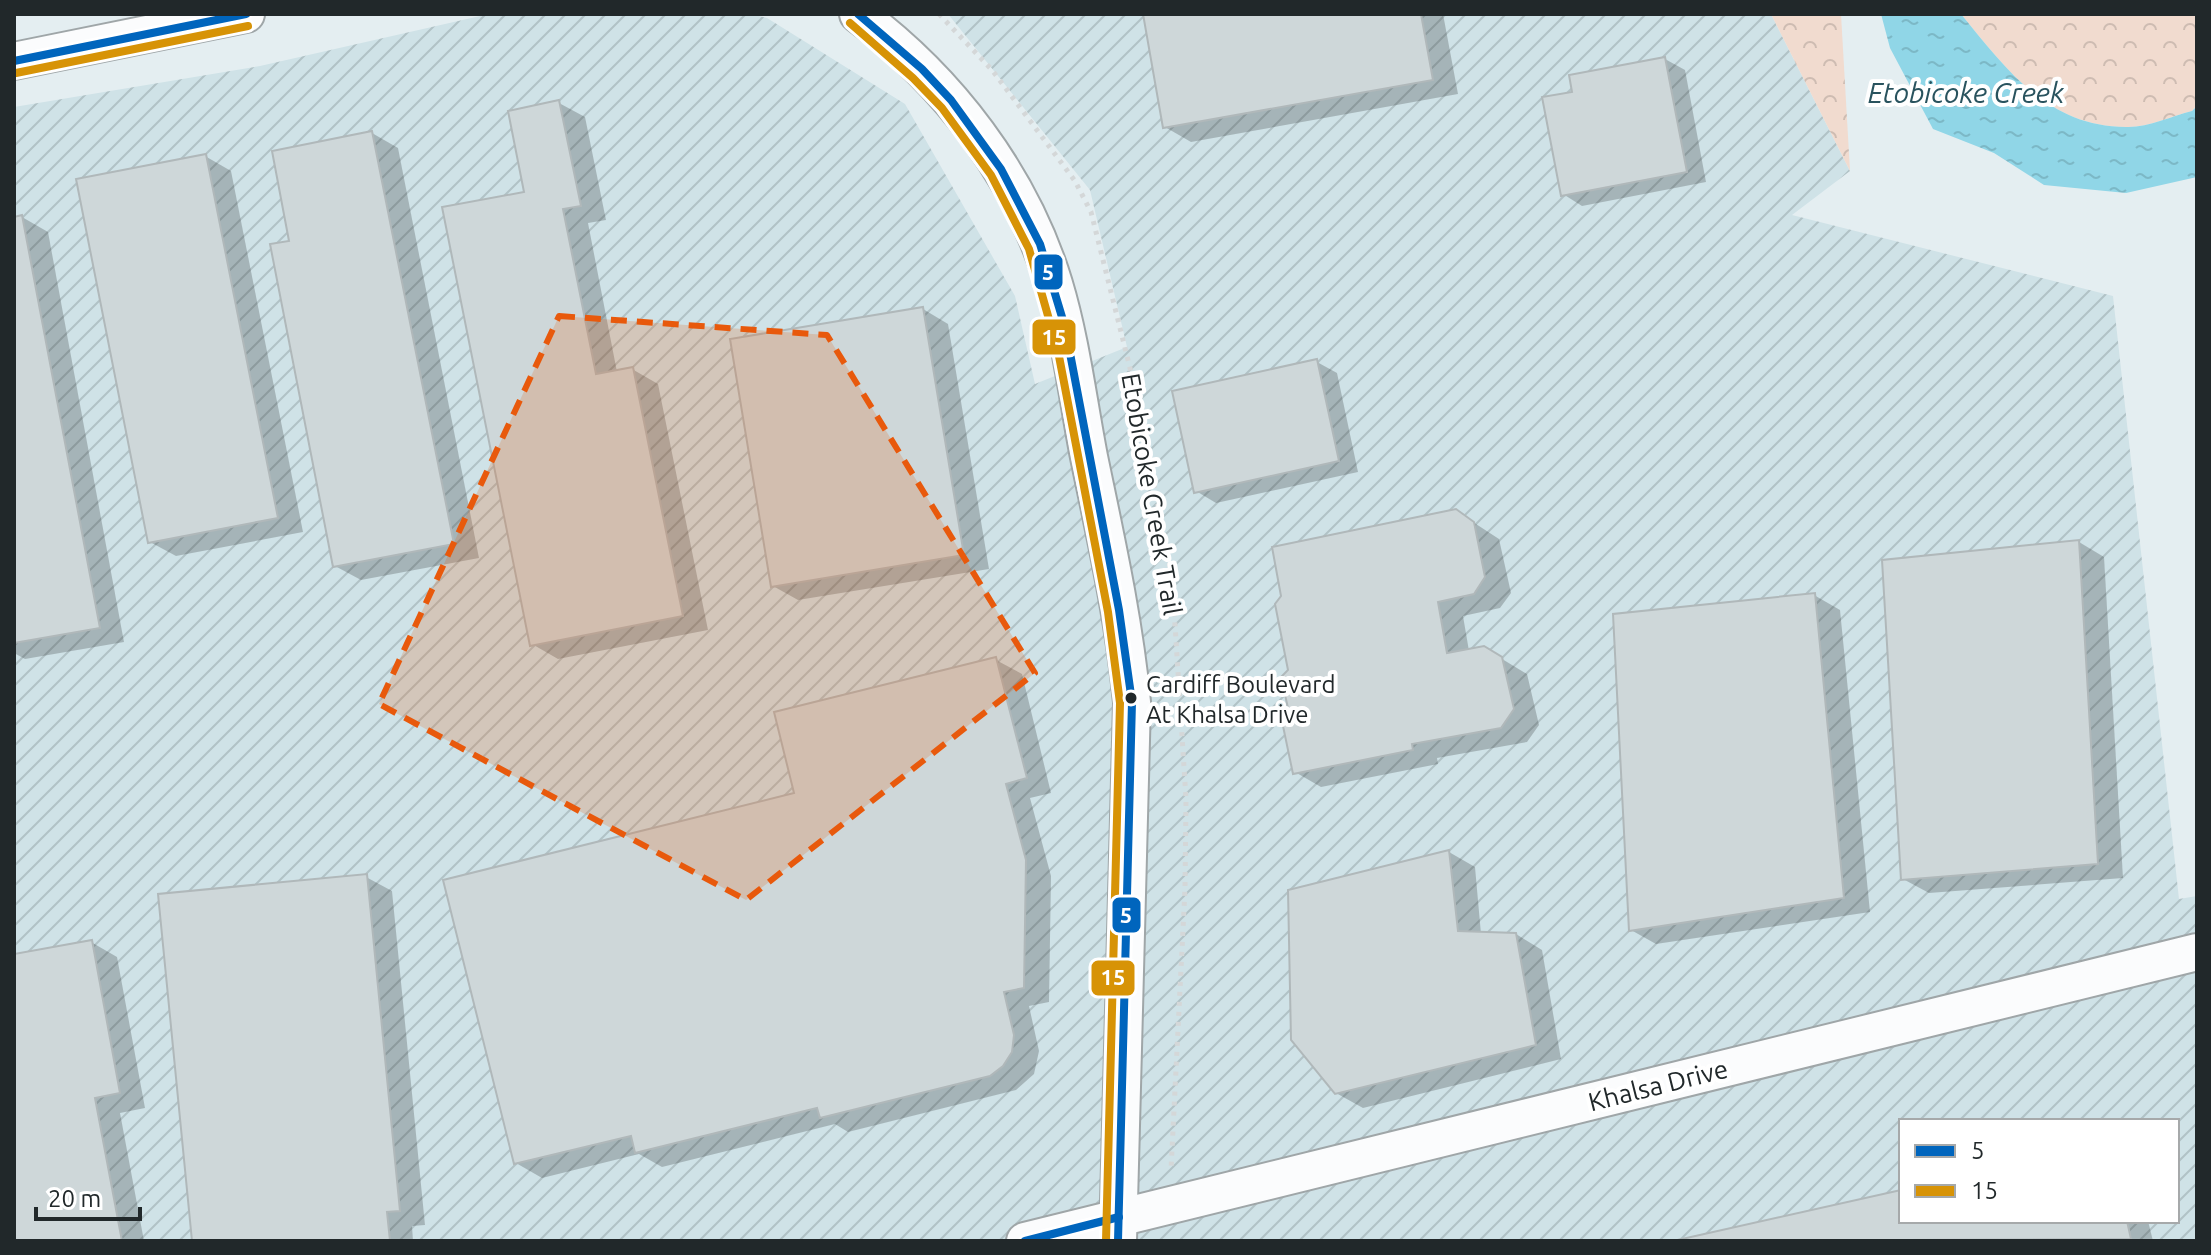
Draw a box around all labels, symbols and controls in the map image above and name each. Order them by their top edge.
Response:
water label: Etobicoke Creek [1868,77,2065,108]
line badge: 5 [1033,253,1064,291]
text: 5 [1042,259,1054,284]
line badge: 15 [1031,318,1077,356]
text: 15 [1042,324,1066,349]
street label: Etobicoke Creek Trail [1116,371,1188,617]
place label: Cardiff Boulevard At Khalsa Drive [1146,671,1335,728]
marker: Cardiff Boulevard At Khalsa Drive [1123,690,1139,706]
line badge: 5 [1111,896,1142,934]
text: 5 [1120,902,1132,927]
line badge: 15 [1090,959,1136,997]
text: 15 [1101,964,1125,989]
street label: Khalsa Drive [1585,1054,1731,1116]
legend [1899,1119,2179,1223]
text: 5 [1971,1137,1985,1164]
scale bar [36,1171,140,1221]
text: 15 [1971,1177,1998,1204]
text: 20 m [48,1185,101,1212]

